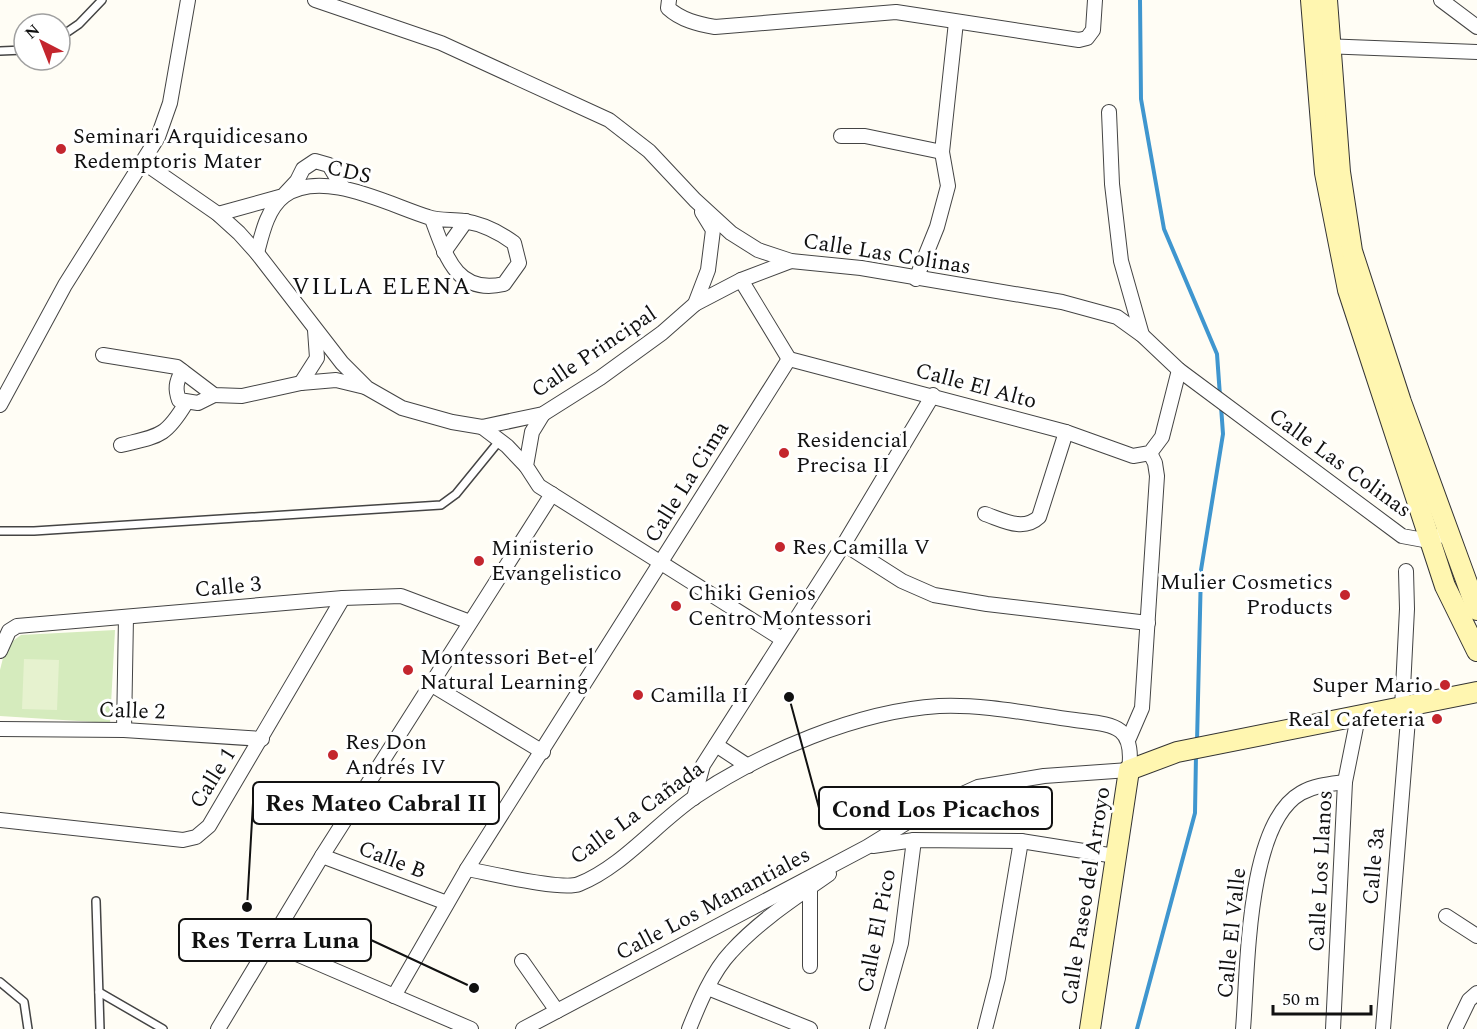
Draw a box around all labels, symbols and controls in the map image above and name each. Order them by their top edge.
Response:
north arrow [12,12,72,72]
text: N [20,18,46,45]
place label: Seminari Arquidicesano Redemptoris Mater [73,120,308,178]
marker: Seminari Arquidicesano Redemptoris Mater [54,142,68,156]
street label: CDS [324,151,374,193]
street label: Calle Las Colinas [801,224,973,284]
district label: VILLA ELENA [292,269,472,305]
street label: Calle Principal [525,298,663,406]
street label: Calle El Alto [912,354,1040,418]
street label: Calle Las Colinas [1262,400,1418,526]
street label: Calle La Cima [636,414,738,549]
place label: Residencial Precisa II [796,424,908,482]
marker: Residencial Precisa II [777,446,791,460]
place label: Res Camilla V [792,531,930,564]
place label: Ministerio Evangelistico [491,532,622,590]
marker: Res Camilla V [773,540,787,554]
marker: Ministerio Evangelistico [472,554,486,568]
place label: Mulier Cosmetics Products [1160,566,1333,624]
street label: Calle 3 [193,568,263,606]
place label: Chiki Genios Centro Montessori [688,577,872,635]
marker: Mulier Cosmetics Products [1338,588,1352,602]
marker: Chiki Genios Centro Montessori [669,599,683,613]
place label: Montessori Bet-el Natural Learning [420,641,594,699]
marker: Montessori Bet-el Natural Learning [401,663,415,677]
place label: Super Mario [1312,669,1433,702]
marker: Super Mario [1438,678,1452,692]
place label: Camilla II [650,679,749,712]
marker: Camilla II [631,688,645,702]
street label: Calle 2 [98,693,166,729]
place label: Real Cafeteria [1288,703,1425,736]
marker: Real Cafeteria [1430,712,1444,726]
place label: Res Don Andrés IV [345,726,446,784]
street label: Calle 1 [181,741,245,815]
marker: Res Don Andrés IV [326,748,340,762]
street label: Calle La Cañada [563,753,711,873]
callout: Res Mateo Cabral II [253,782,499,824]
street label: Calle Paseo del Arroyo [1052,784,1120,1008]
text: Res Mateo Cabral II [265,786,487,822]
callout: Cond Los Picachos [819,787,1052,829]
street label: Calle Los Llanos [1300,789,1342,953]
text: Cond Los Picachos [832,792,1040,828]
street label: Calle 3a [1354,826,1394,906]
street label: Calle B [353,832,431,888]
street label: Calle Los Manantiales [610,839,816,969]
street label: Calle El Pico [849,866,905,996]
street label: Calle El Valle [1209,866,1255,1000]
callout: Res Terra Luna [179,919,371,961]
text: Res Terra Luna [191,923,360,959]
scale bar [1273,978,1370,1016]
text: 50 m [1282,986,1320,1013]

